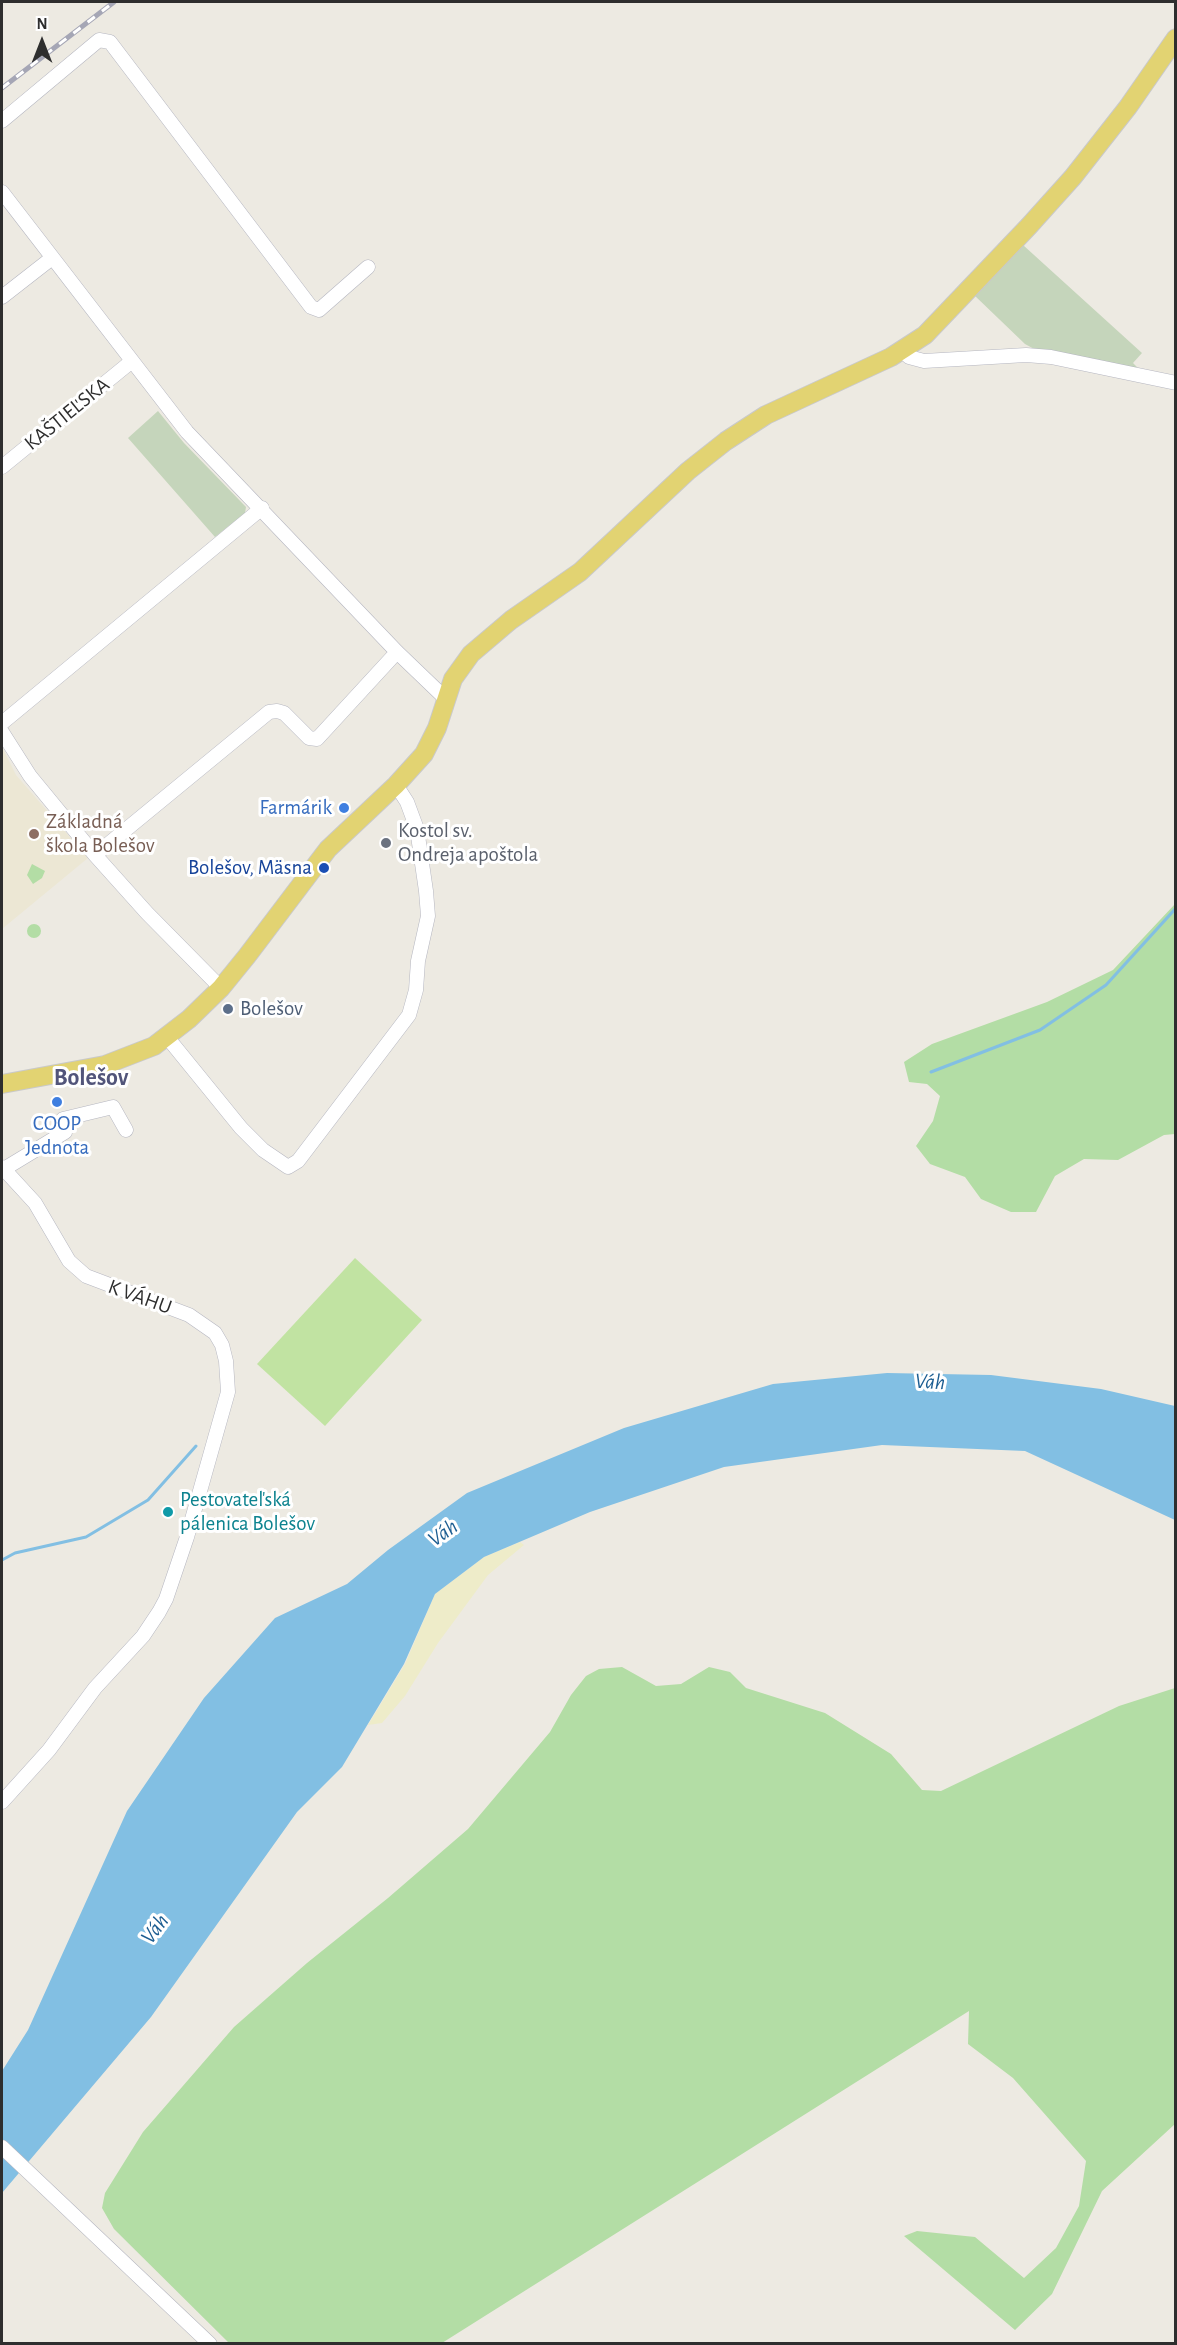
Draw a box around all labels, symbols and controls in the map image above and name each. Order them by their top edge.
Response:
north arrow [12,12,72,72]
text: N [36,16,48,32]
street label: KAŠTIEĽSKA [19,372,115,456]
place label: Farmárik [259,795,332,821]
marker: Farmárik [337,801,351,815]
place label: Základná škola Bolešov [46,809,155,859]
place label: Kostol sv. Ondreja apoštola [398,818,538,868]
marker: Základná škola Bolešov [27,827,41,841]
marker: Kostol sv. Ondreja apoštola [379,836,393,850]
place label: Bolešov, Mäsna [188,855,312,881]
marker: Bolešov, Mäsna [317,861,331,875]
place label: Bolešov [240,996,303,1022]
marker: Bolešov [221,1002,235,1016]
district label: Bolešov [54,1064,128,1092]
marker: COOP Jednota [50,1095,64,1109]
place label: COOP Jednota [25,1111,89,1161]
street label: K VÁHU [105,1274,175,1320]
water label: Váh [914,1368,946,1396]
place label: Pestovateľská pálenica Bolešov [180,1487,315,1537]
marker: Pestovateľská pálenica Bolešov [161,1505,175,1519]
water label: Váh [423,1513,463,1553]
water label: Váh [135,1909,175,1949]

